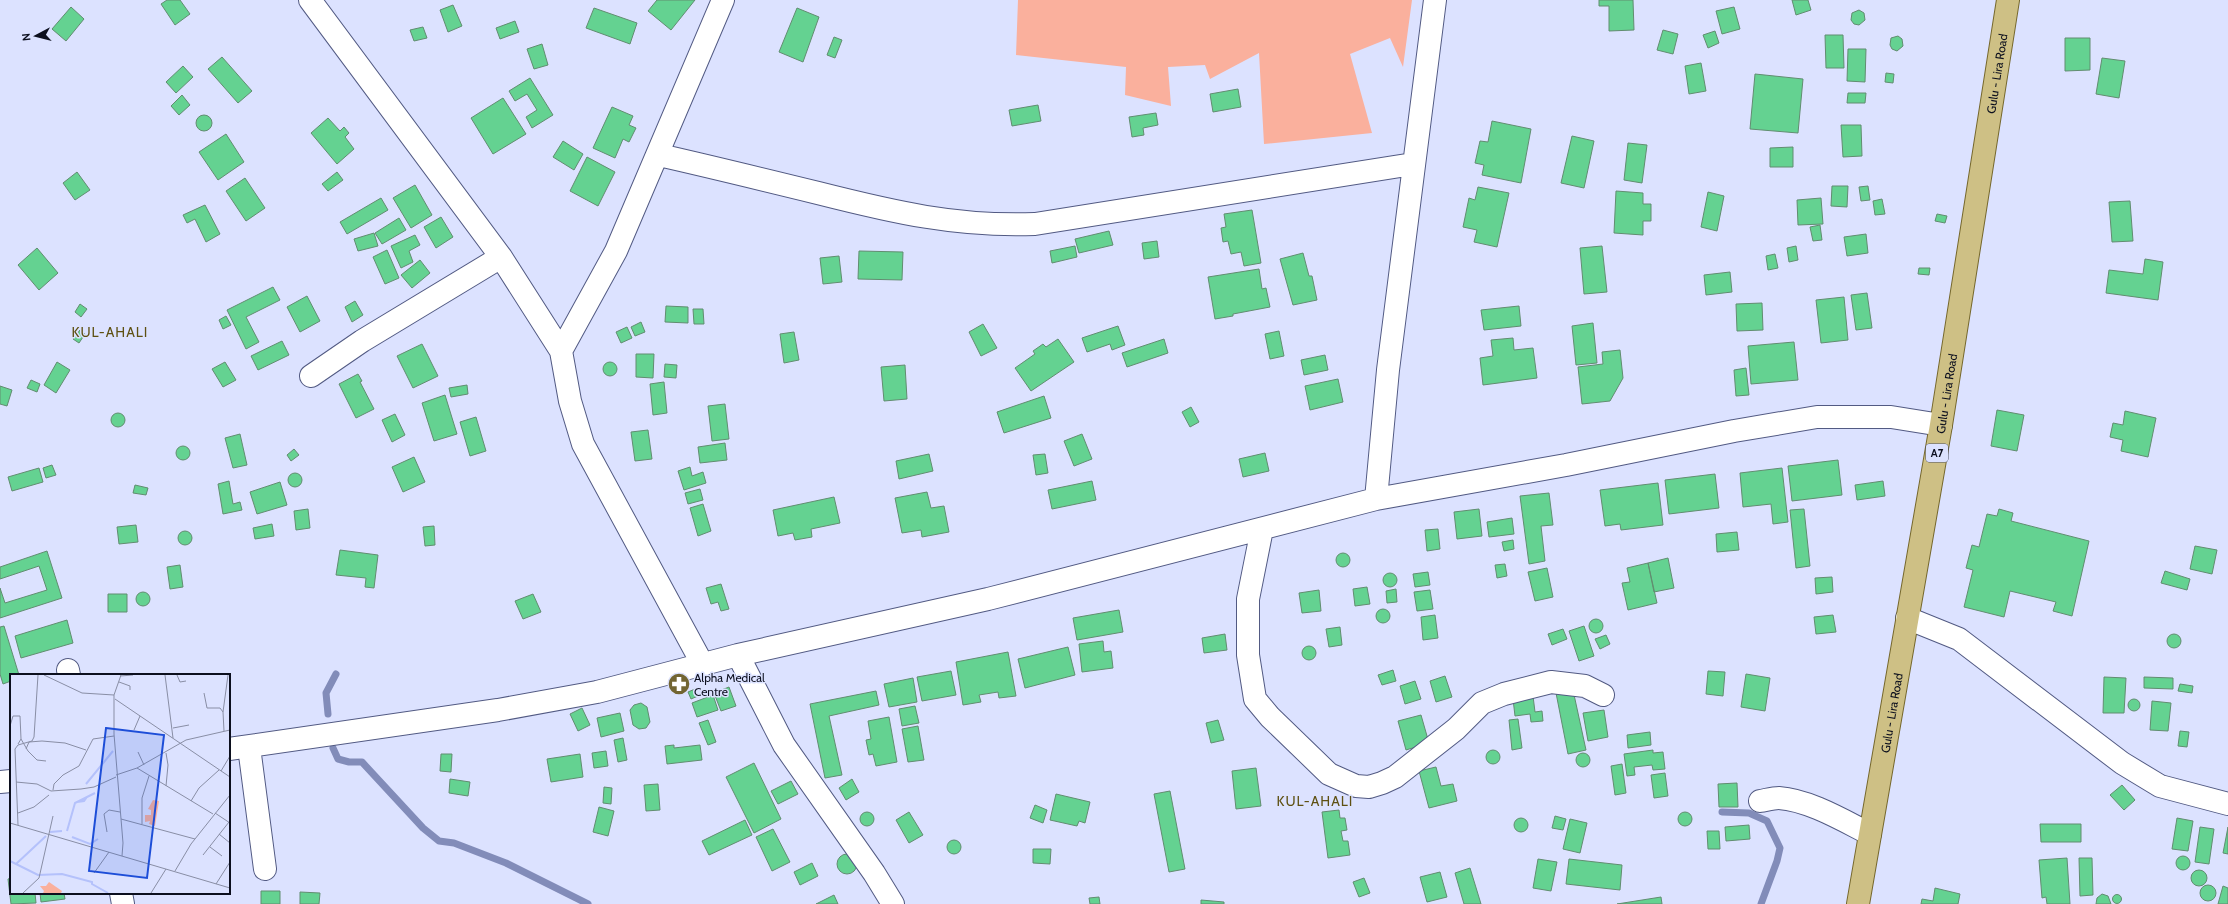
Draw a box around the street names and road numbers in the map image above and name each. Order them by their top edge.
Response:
street label: Gulu - Lira Road [1983,32,2010,115]
street label: Gulu - Lira Road [1932,352,1960,435]
road number: A7 [1926,444,1948,462]
street label: Gulu - Lira Road [1877,672,1905,754]

